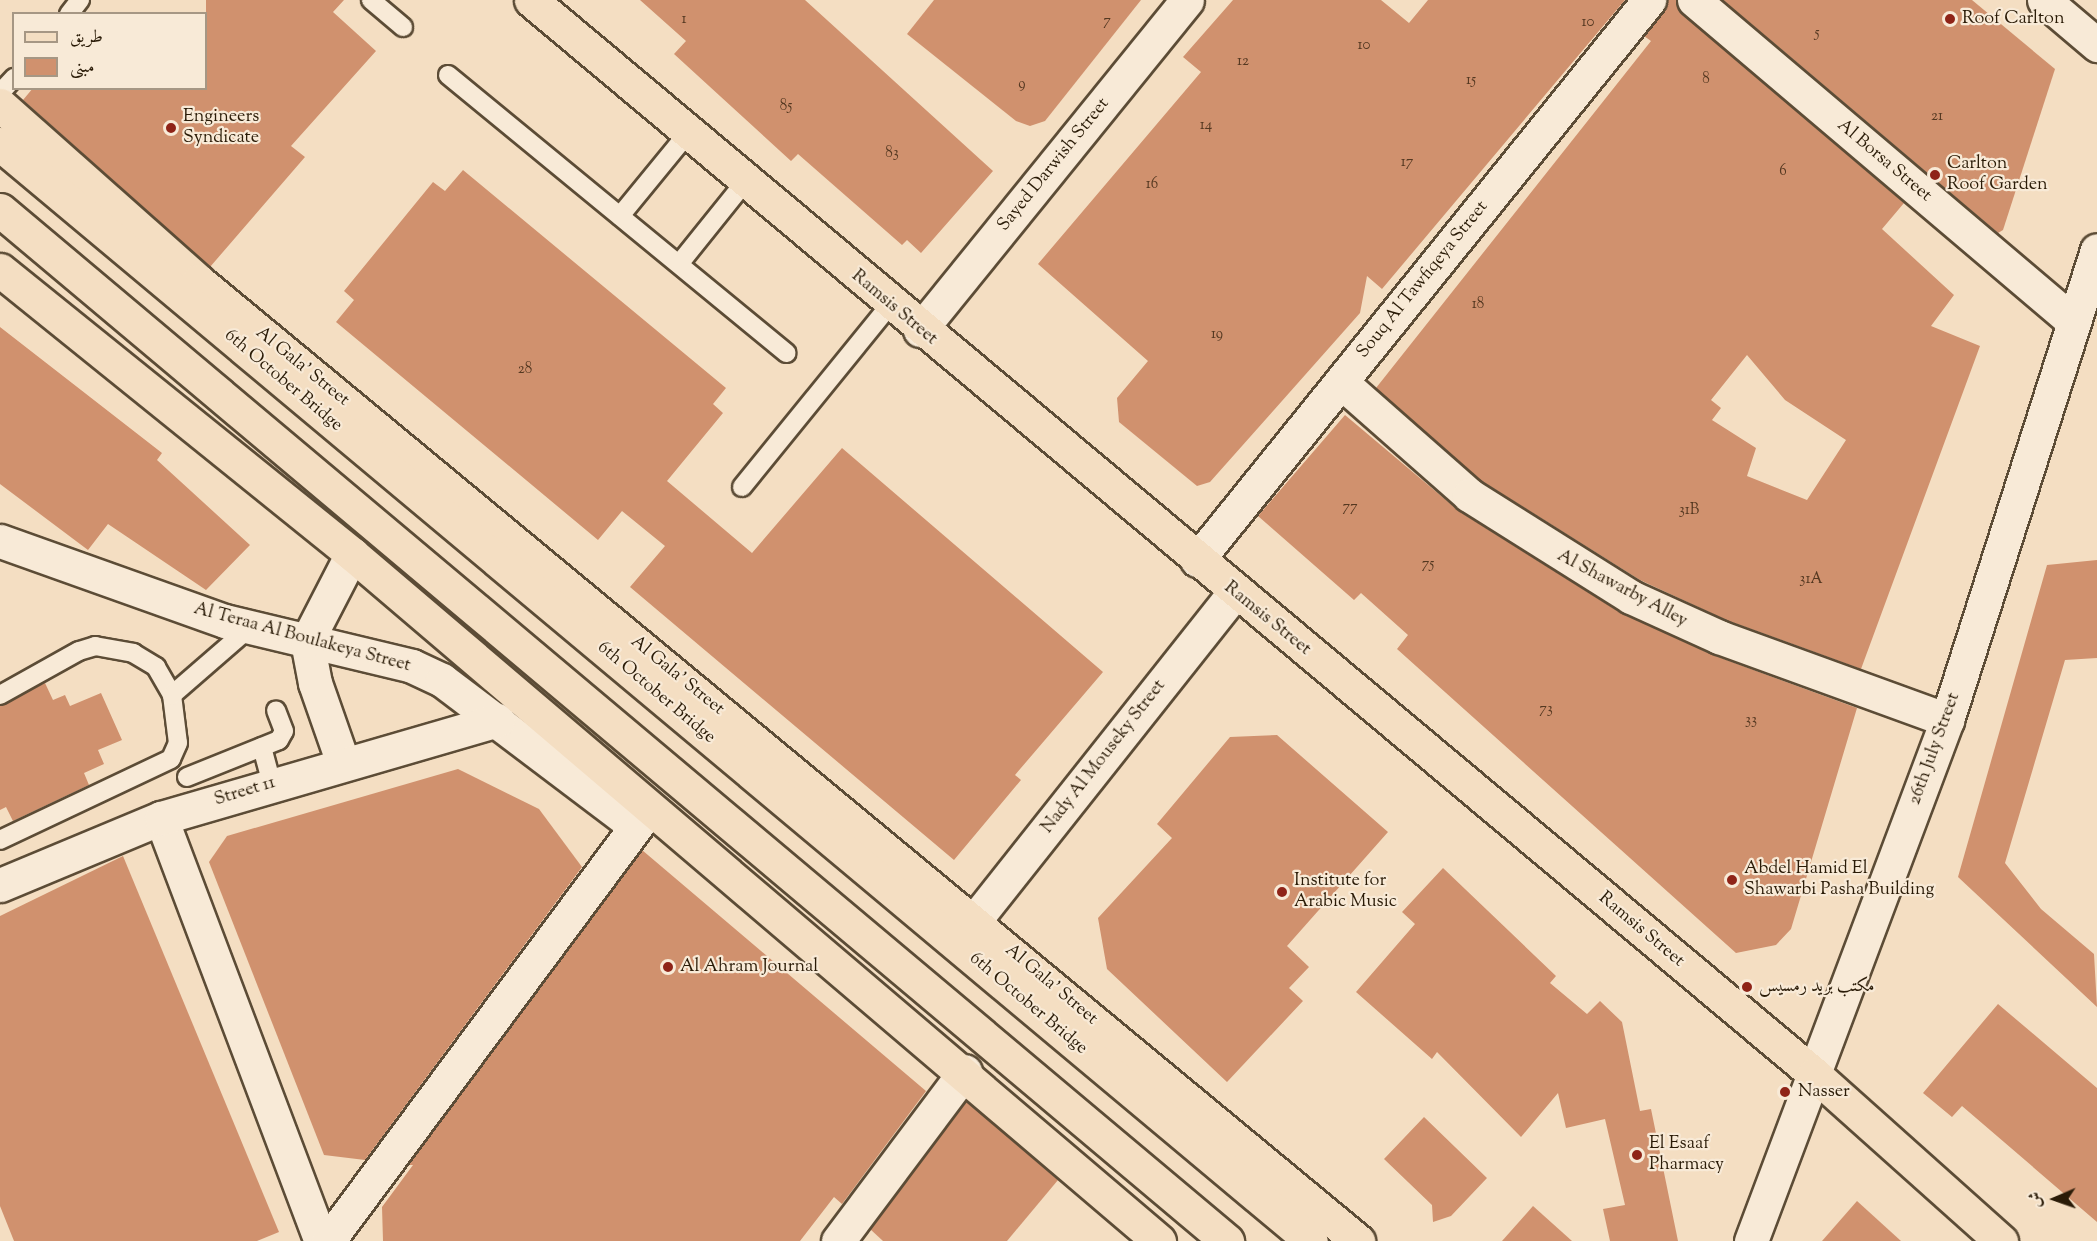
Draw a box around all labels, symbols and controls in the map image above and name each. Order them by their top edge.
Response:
place label: Roof Carlton [1962,8,2065,30]
house number: 1 [681,11,687,29]
legend [12,12,207,90]
marker: Roof Carlton [1943,12,1957,26]
house number: 7 [1103,13,1111,31]
house number: 10 [1582,14,1594,32]
text: طريق [70,25,103,51]
house number: 5 [1814,25,1820,43]
house number: 10 [1358,37,1370,55]
house number: 12 [1237,53,1249,71]
text: مبنى [70,55,95,81]
house number: 8 [1702,71,1710,89]
house number: 15 [1466,72,1476,90]
house number: 9 [1018,76,1026,94]
street label: Sayed Darwish Street [994,94,1114,236]
house number: 85 [780,98,792,116]
place label: Engineers Syndicate [183,107,259,150]
house number: 21 [1931,108,1943,126]
street label: Al Borsa Street [1832,115,1936,207]
house number: 14 [1200,117,1212,135]
marker: Engineers Syndicate [164,121,178,135]
house number: 83 [885,145,899,163]
house number: 17 [1401,154,1413,172]
place label: Carlton Roof Garden [1947,154,2048,196]
house number: 6 [1779,163,1787,181]
marker: Carlton Roof Garden [1928,168,1942,182]
house number: 16 [1146,176,1158,194]
street label: Souq Al Tawfiqeya Street [1353,197,1493,363]
street label: Ramsis Street [847,266,941,350]
house number: 18 [1472,296,1484,314]
street label: Al Gala' Street [251,323,353,411]
street label: 6th October Bridge [220,325,346,437]
house number: 19 [1211,326,1223,344]
house number: 28 [518,361,532,379]
house number: 77 [1342,499,1358,517]
house number: 31B [1679,502,1699,520]
street label: Al Shawarby Alley [1553,546,1691,632]
house number: 75 [1422,556,1434,574]
house number: 31A [1799,571,1823,589]
street label: Ramsis Street [1219,577,1315,661]
street label: Al Teraa Al Boulakeya Street [191,599,413,677]
street label: Al Gala' Street [626,632,728,720]
street label: 6th October Bridge [593,637,719,749]
street label: Nady Al Mouseky Street [1037,676,1171,838]
street label: 26th July Street [1905,690,1965,808]
house number: 73 [1539,701,1553,719]
house number: 33 [1745,712,1757,730]
street label: Street 11 [212,773,278,811]
place label: Abdel Hamid El Shawarbi Pasha Building [1744,859,1934,902]
place label: Institute for Arabic Music [1294,871,1397,914]
marker: Abdel Hamid El Shawarbi Pasha Building [1725,873,1739,887]
marker: Institute for Arabic Music [1275,885,1289,899]
street label: Ramsis Street [1594,888,1688,972]
street label: Al Gala' Street [1000,940,1102,1030]
street label: 6th October Bridge [965,948,1091,1060]
place label: Al Ahram Journal [680,956,818,978]
marker: Al Ahram Journal [661,960,675,974]
place label: مكتب بريد رمسيس [1759,976,1875,998]
marker: مكتب بريد رمسيس [1740,980,1754,994]
place label: Nasser [1798,1081,1850,1103]
marker: Nasser [1776,1083,1794,1101]
place label: El Esaaf Pharmacy [1649,1134,1724,1176]
marker: El Esaaf Pharmacy [1630,1148,1644,1162]
north arrow [2025,1169,2085,1229]
text: ش [2025,1191,2048,1208]

